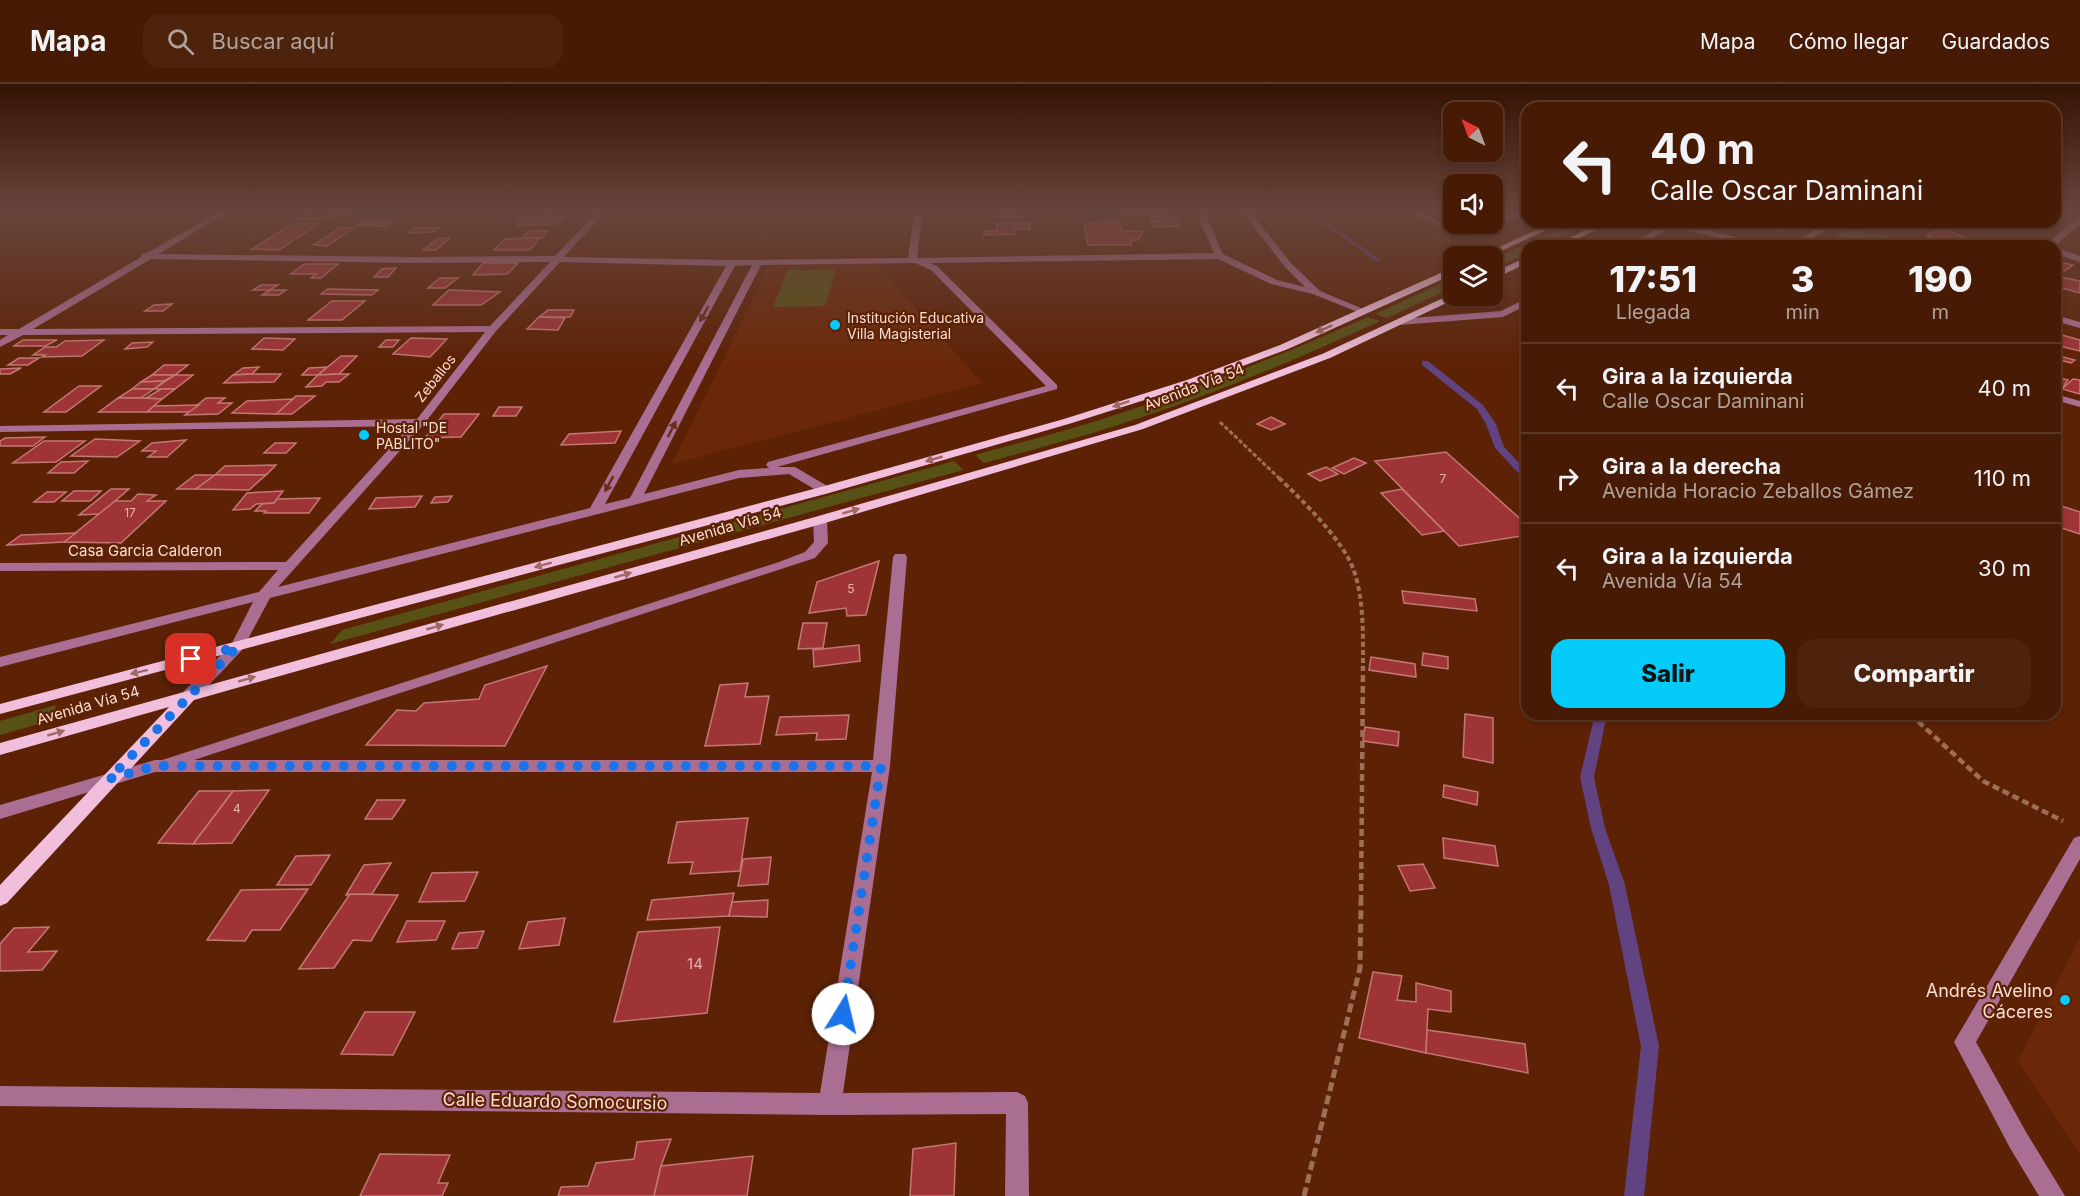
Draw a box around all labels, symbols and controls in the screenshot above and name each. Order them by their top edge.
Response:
search box [143,14,563,68]
text: Mapa [30,24,107,58]
icon: search [164,25,197,58]
text: Buscar aquí [212,28,334,54]
text: Mapa [1700,29,1756,54]
text: Cómo llegar [1789,29,1908,54]
text: Guardados [1941,29,2050,54]
north arrow [1443,102,1503,162]
map controls [1443,102,1503,306]
text: 40 m [1650,123,1755,174]
icon: left [1551,126,1629,204]
button: sound [1443,174,1503,234]
text: Calle Oscar Daminani [1650,174,1923,207]
button: layers [1443,246,1503,306]
text: 17:51 [1609,257,1697,301]
text: 3 [1791,257,1814,301]
text: 190 [1908,257,1973,301]
text: Llegada [1616,300,1691,324]
text: min [1786,300,1820,324]
text: m [1932,300,1949,324]
one-way arrow [699,306,709,323]
place label: Institución Educativa Villa Magisterial [847,309,984,342]
marker: Institución Educativa Villa Magisterial [828,318,842,332]
one-way arrow [1314,324,1332,334]
street label: Zeballos [411,351,459,405]
street label: Avenida Vía 54 [1141,359,1247,415]
text: Gira a la izquierda [1602,363,1793,389]
icon: left [1551,372,1584,405]
text: 40 m [1977,375,2031,401]
text: Calle Oscar Daminani [1602,389,1804,413]
one-way arrow [1112,400,1130,409]
place label: Hostal "DE PABLITO" [376,419,447,452]
one-way arrow [667,420,677,437]
marker: Hostal "DE PABLITO" [357,428,371,442]
text: Gira a la derecha [1602,453,1781,479]
one-way arrow [925,454,943,464]
icon: right [1551,462,1584,495]
text: 110 m [1974,465,2031,491]
house number: 7 [1440,471,1447,486]
one-way arrow [605,476,615,493]
text: Avenida Horacio Zeballos Gámez [1602,479,1914,503]
street label: Avenida Vía 54 [676,502,784,550]
house number: 17 [124,505,136,520]
one-way arrow [842,506,860,515]
street label: Casa Garcia Calderon [68,541,222,560]
text: Gira a la izquierda [1602,543,1793,569]
icon: left [1551,552,1584,585]
text: 30 m [1978,555,2031,581]
one-way arrow [534,561,552,570]
text: Avenida Vía 54 [1602,569,1743,593]
one-way arrow [614,570,632,579]
house number: 5 [847,581,855,596]
one-way arrow [426,622,444,631]
pin [165,633,216,684]
button: Salir [1551,639,1785,708]
button: Compartir [1797,639,2031,708]
icon: arrive [174,642,207,675]
one-way arrow [130,668,148,677]
one-way arrow [238,674,256,683]
street label: Avenida Vía 54 [34,681,142,729]
one-way arrow [47,728,65,737]
house number: 4 [233,801,241,816]
house number: 14 [687,954,703,973]
place label: Andrés Avelino Cáceres [1926,980,2053,1022]
position arrow [811,982,875,1046]
marker: Andrés Avelino Cáceres [2058,993,2072,1007]
street label: Calle Eduardo Somocursio [442,1089,668,1113]

